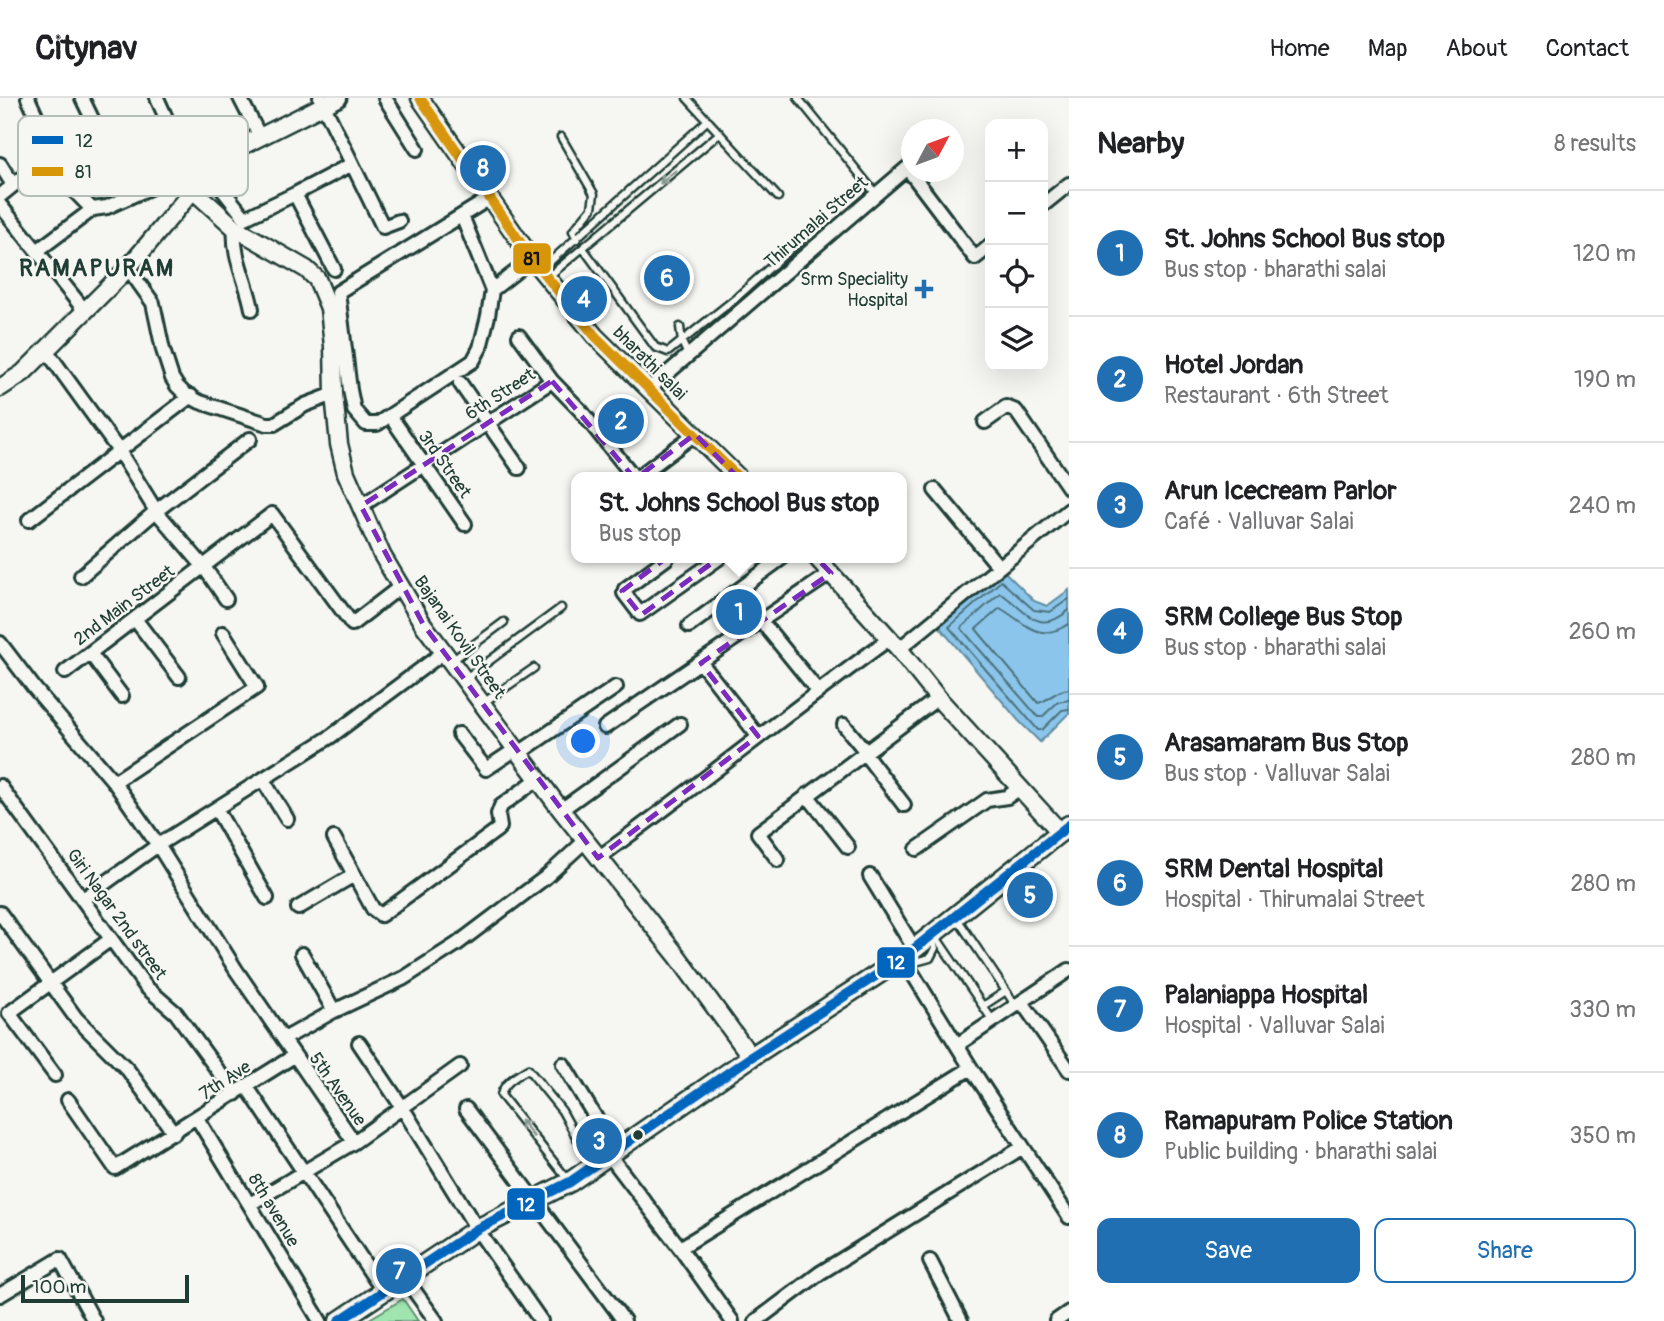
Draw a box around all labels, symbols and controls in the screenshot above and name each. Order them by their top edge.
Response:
text: Citynav [35,28,138,69]
text: Home [1269,34,1330,63]
text: Map [1368,34,1408,63]
text: About [1446,34,1508,63]
text: Contact [1546,34,1629,63]
legend [18,116,248,196]
north arrow [901,119,964,182]
map controls [985,119,1048,371]
button: + [985,119,1048,182]
text: Nearby [1097,125,1184,162]
text: 12 [75,129,93,153]
text: 8 results [1554,129,1636,158]
pin: 8 [460,142,506,194]
text: 81 [75,160,92,184]
one-way arrow [659,169,677,185]
street label: Thirumalai Street [760,171,873,274]
button: − [985,182,1048,245]
text: St. Johns School Bus stop [1164,223,1445,255]
text: 1 [1116,239,1125,268]
text: 120 m [1573,239,1636,268]
line badge: 81 [512,242,552,275]
button: locate [985,245,1048,308]
text: 81 [523,247,541,271]
pin: 6 [644,252,690,304]
district label: RAMAPURAM [19,254,175,283]
text: Bus stop · bharathi salai [1164,255,1386,284]
place label: Srm Speciality Hospital [800,268,908,312]
pin: 4 [561,273,607,325]
marker: Srm Speciality Hospital [914,279,934,299]
button: layers [985,308,1048,371]
street label: bharathi salai [608,322,691,405]
text: Hotel Jordan [1164,349,1304,381]
street label: 6th Street [461,363,540,426]
text: 2 [1114,365,1126,394]
text: 190 m [1574,365,1636,394]
text: Restaurant · 6th Street [1164,381,1389,410]
pin: 2 [598,395,644,447]
street label: 3rd Street [413,426,477,503]
popup [571,472,907,563]
text: Arun Icecream Parlor [1164,475,1397,507]
text: St. Johns School Bus stop [598,487,880,519]
text: 3 [1114,491,1126,520]
text: 240 m [1569,491,1636,520]
text: Café · Valluvar Salai [1164,507,1353,536]
text: Bus stop [598,519,681,548]
street label: 2nd Main Street [69,560,180,651]
street label: Bajanai Kovil Street [409,571,511,704]
pin: 1 [716,586,762,638]
text: SRM College Bus Stop [1164,601,1403,633]
text: 4 [1113,617,1127,646]
text: 260 m [1569,617,1636,646]
text: Bus stop · bharathi salai [1164,633,1386,662]
your location [566,724,600,758]
text: Arasamaram Bus Stop [1164,727,1408,759]
text: 5 [1114,743,1126,772]
text: 280 m [1570,743,1636,772]
text: Bus stop · Valluvar Salai [1164,759,1390,788]
street label: Giri Nagar 2nd street [61,844,172,985]
text: SRM Dental Hospital [1164,853,1384,885]
pin: 5 [1007,869,1053,921]
text: 6 [1113,869,1127,898]
text: 280 m [1570,869,1636,898]
text: Hospital · Thirumalai Street [1164,885,1425,914]
line badge: 12 [876,946,916,979]
text: 12 [887,951,905,975]
text: Palaniappa Hospital [1164,979,1368,1011]
text: 7 [1114,995,1126,1024]
text: 330 m [1569,995,1636,1024]
text: Hospital · Valluvar Salai [1164,1011,1385,1040]
street label: 5th Avenue [304,1048,371,1131]
street label: 7th Ave [195,1055,255,1106]
text: Ramapuram Police Station [1164,1105,1453,1137]
pin: 3 [576,1115,622,1167]
one-way arrow [519,1120,534,1138]
text: 8 [1114,1121,1126,1150]
text: 350 m [1570,1121,1636,1150]
unlabelled marker [631,1128,645,1142]
text: Public building · bharathi salai [1164,1137,1437,1166]
street label: 8th avenue [243,1169,305,1251]
line badge: 12 [506,1187,546,1221]
text: 12 [517,1193,535,1217]
button: Save [1097,1218,1360,1283]
button: Share [1374,1218,1636,1283]
pin: 7 [376,1245,422,1297]
scale bar [21,1272,189,1304]
text: 100 m [32,1275,86,1299]

